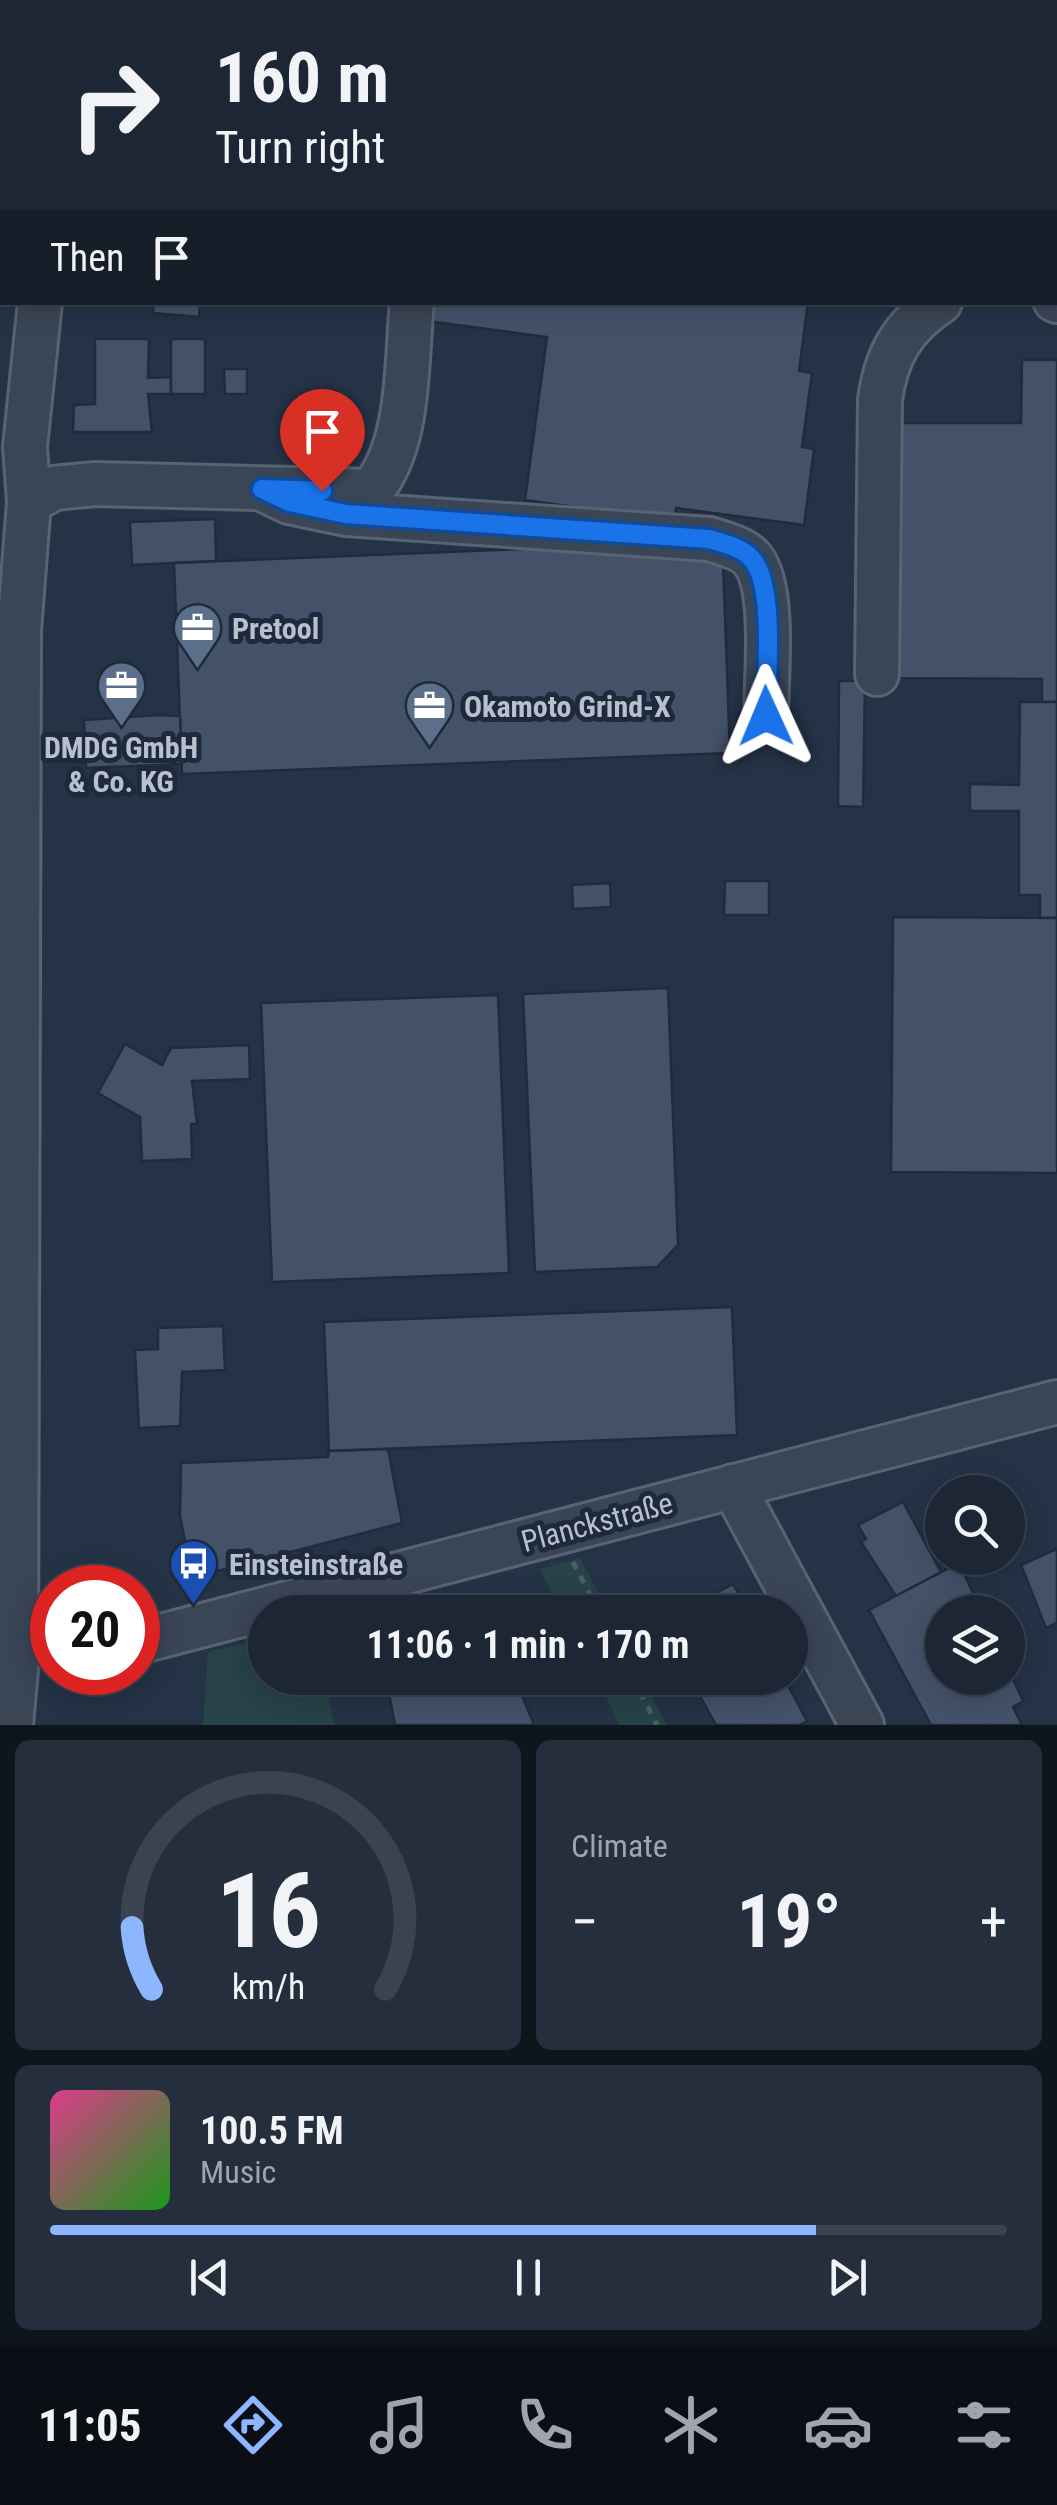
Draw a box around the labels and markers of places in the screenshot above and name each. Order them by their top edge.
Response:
pin [280,389,365,492]
office icon: Pretool [171,602,223,670]
place label: Pretool [232,611,319,646]
office icon: DMDG GmbH & Co. KG [95,660,147,728]
office icon: Okamoto Grind-X [403,680,455,748]
place label: Okamoto Grind-X [464,689,671,724]
place label: DMDG GmbH & Co. KG [44,730,198,799]
bus stop icon: Einsteinstraße [168,1538,220,1606]
place label: Einsteinstraße [229,1547,403,1582]

